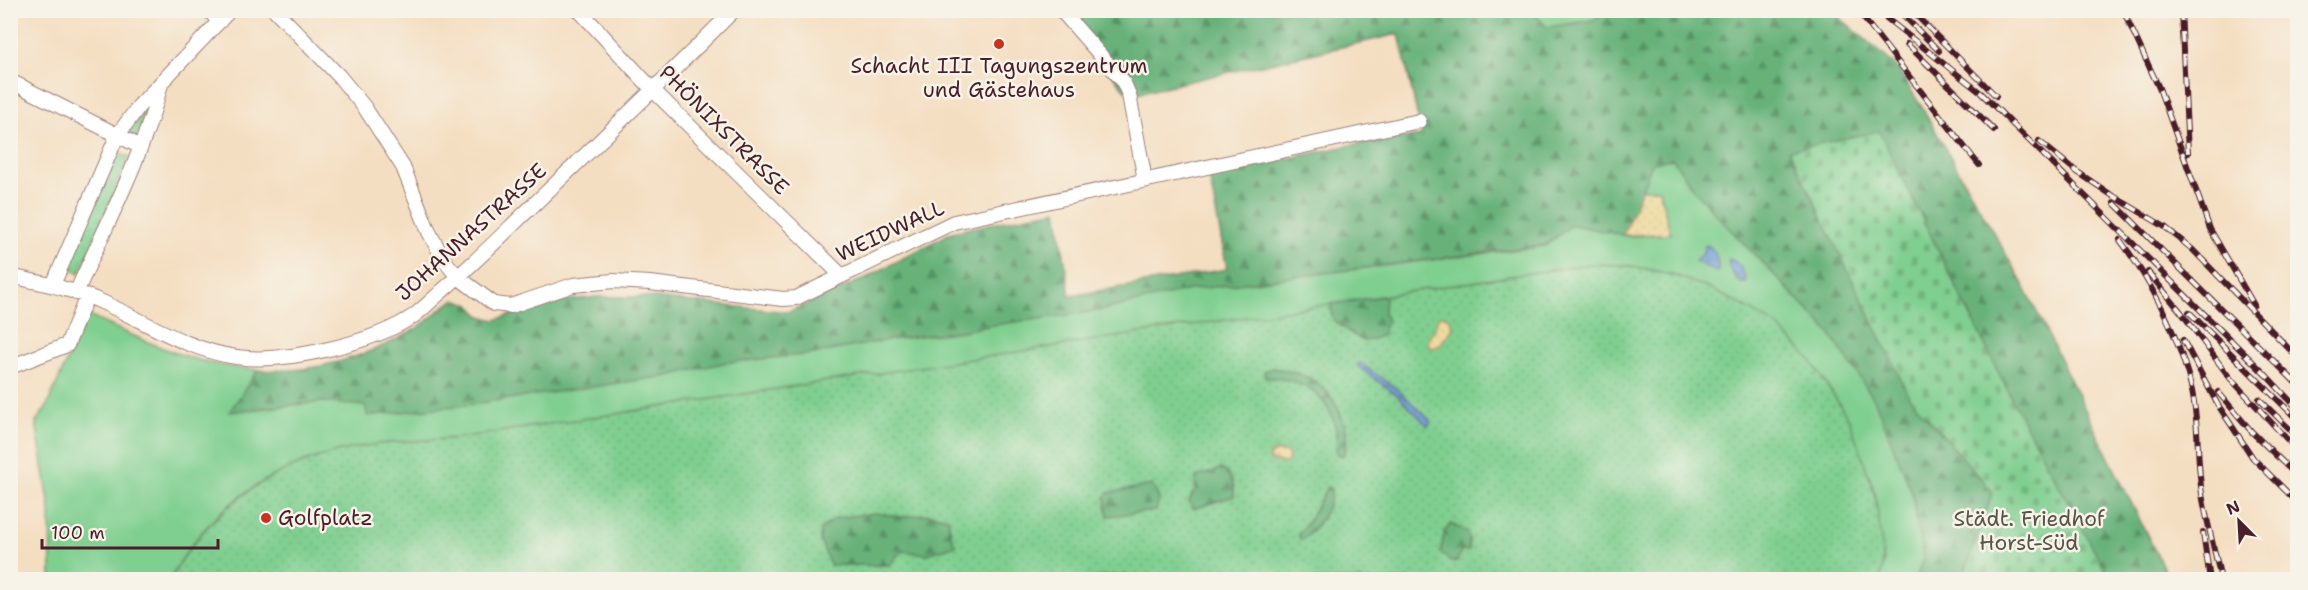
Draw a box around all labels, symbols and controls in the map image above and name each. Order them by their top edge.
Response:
marker: Schacht III Tagungszentrum und Gästehaus [992,37,1006,51]
place label: Schacht III Tagungszentrum und Gästehaus [850,52,1148,104]
street label: PHÖNIXSTRASSE [653,59,795,201]
street label: JOHANNASTRASSE [390,157,552,307]
street label: WEIDWALL [831,194,949,268]
north arrow [2209,491,2269,551]
text: N [2223,496,2243,520]
place label: Golfplatz [278,504,373,532]
park label: Städt. Friedhof Horst-Süd [1953,505,2105,557]
marker: Golfplatz [259,511,273,525]
scale bar [42,512,218,550]
text: 100 m [51,521,105,545]

